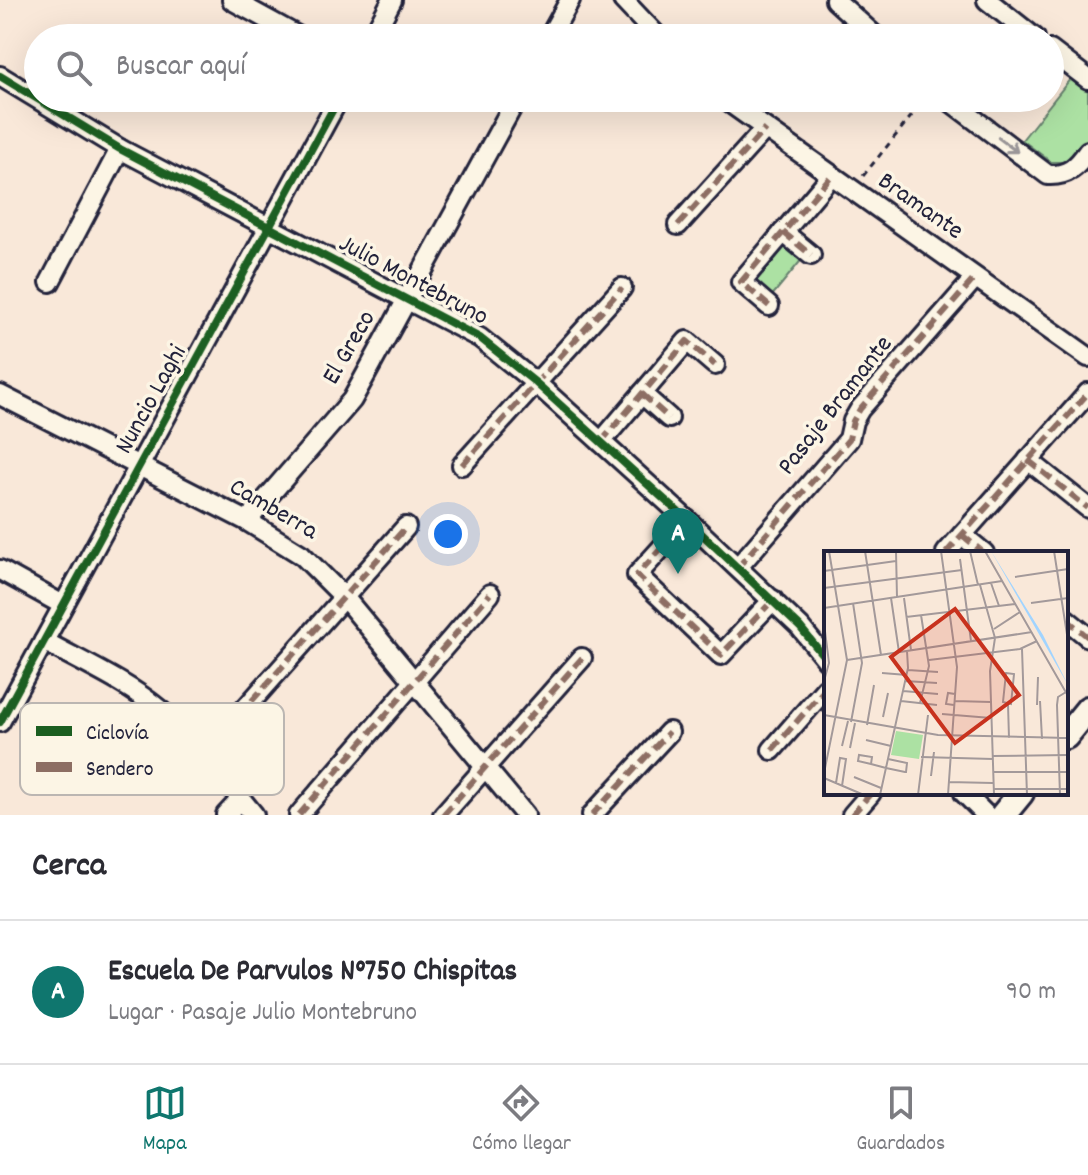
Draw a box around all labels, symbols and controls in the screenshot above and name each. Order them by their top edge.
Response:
search box [24,24,1064,112]
icon: search [52,46,96,90]
text: Buscar aquí [116,47,246,90]
one-way arrow [997,137,1018,154]
street label: Bramante [870,164,970,250]
street label: Julio Montebruno [332,226,494,336]
street label: El Greco [314,304,386,392]
street label: Pasaje Bramante [770,328,902,484]
street label: Nuncio Laghi [107,338,197,461]
street label: Camberra [222,470,325,551]
pin: A [652,508,704,574]
your location [428,514,468,554]
inset map [824,551,1068,795]
legend [20,703,284,795]
text: Ciclovía [86,719,149,750]
text: Sendero [86,755,154,786]
text: Cerca [32,843,106,892]
text: Escuela De Parvulos N°750 Chispitas [108,952,517,995]
text: A [51,974,65,1011]
text: 90 m [1006,974,1056,1011]
text: Lugar · Pasaje Julio Montebruno [108,995,417,1032]
tab: Mapa [143,1081,187,1160]
tab: Cómo llegar [472,1081,571,1160]
tab: Guardados [856,1081,945,1160]

